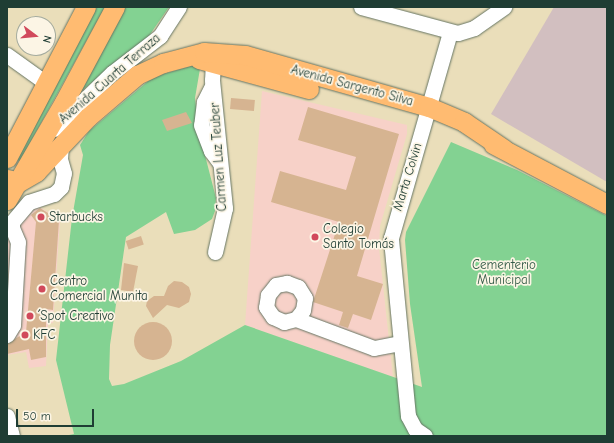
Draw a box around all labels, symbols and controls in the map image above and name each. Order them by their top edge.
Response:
north arrow [16,16,56,56]
street label: Avenida Cuarta Terraza [56,31,164,127]
text: N [40,34,54,44]
street label: Avenida Sargento Silva [289,62,415,110]
street label: Carmen Luz Teuber [207,102,231,212]
street label: Marta Colvin [390,141,426,213]
place label: Starbucks [49,209,103,225]
marker: Starbucks [36,212,46,222]
place label: Colegio Santo Tomás [323,222,394,253]
marker: Colegio Santo Tomás [310,232,320,242]
park label: Cementerio Municipal [472,258,536,289]
place label: Centro Comercial Munita [50,274,148,305]
marker: Centro Comercial Munita [37,284,47,294]
place label: ´Spot Creativo [38,308,114,324]
marker: ´Spot Creativo [25,311,35,321]
place label: KFC [33,327,55,343]
marker: KFC [20,330,30,340]
scale bar [18,401,96,427]
text: 50 m [23,409,51,423]

